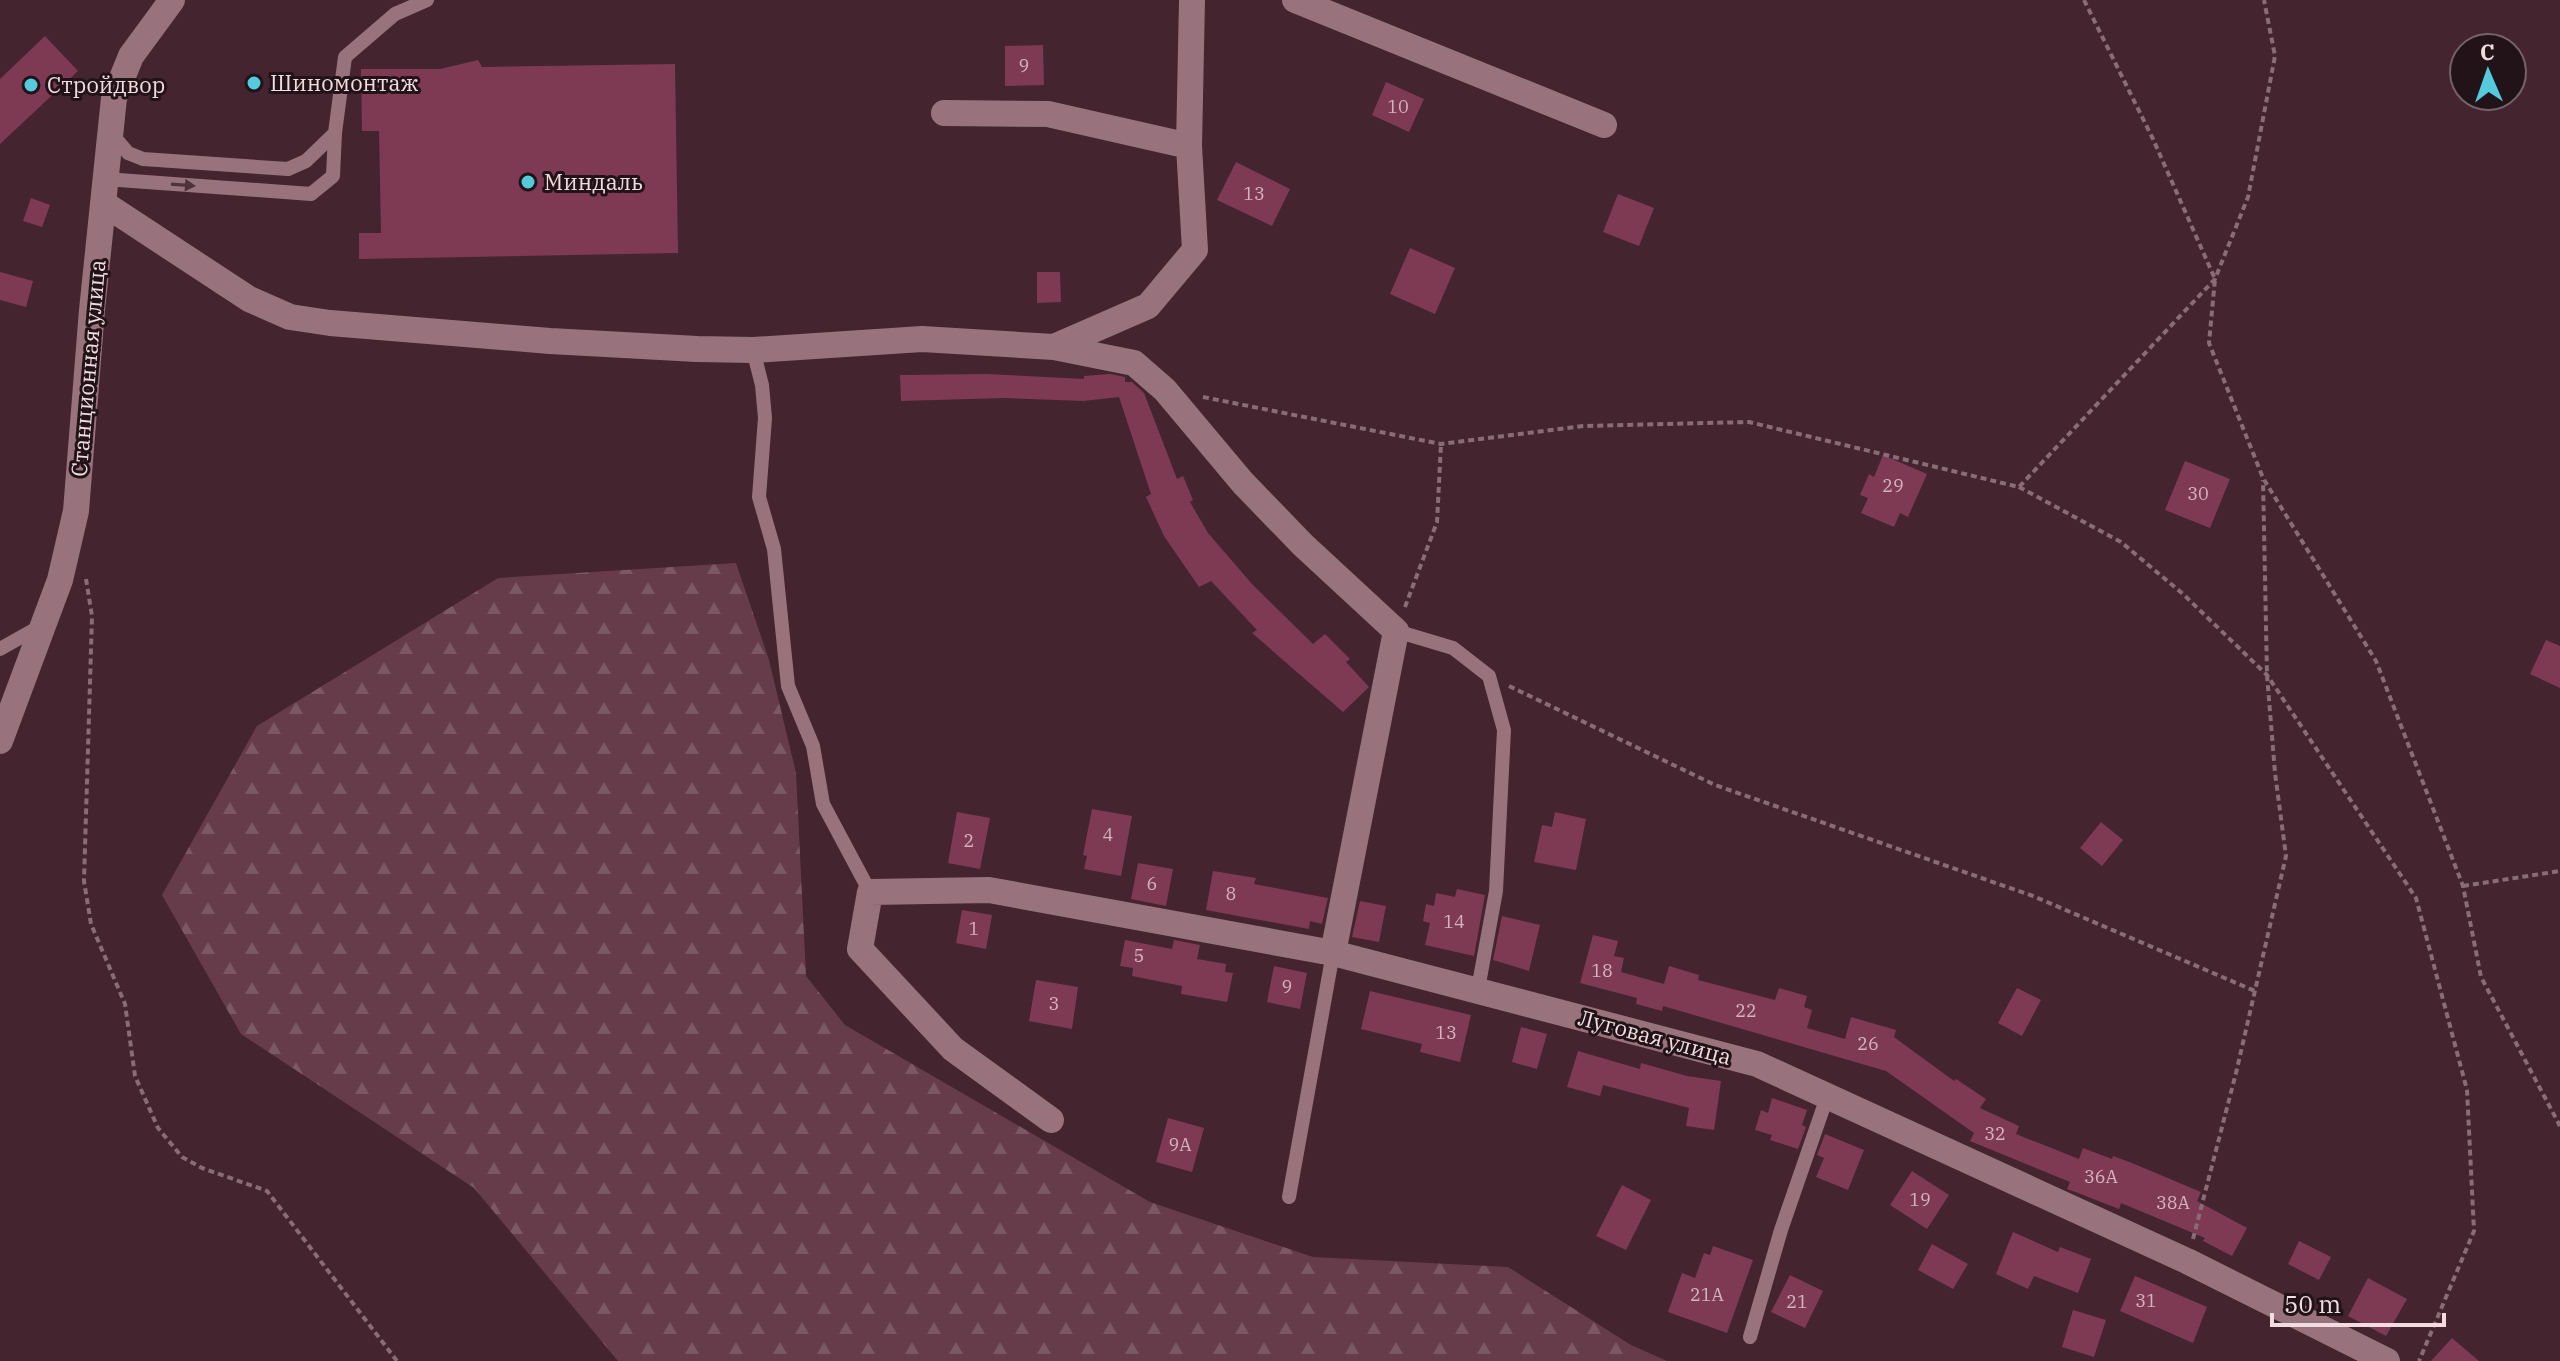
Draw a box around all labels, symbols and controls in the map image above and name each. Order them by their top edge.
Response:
north arrow [2448,32,2528,112]
text: С [2479,37,2495,66]
house number: 9 [1019,54,1029,77]
place label: Шиномонтаж [270,68,419,97]
place label: Стройдвор [47,70,165,99]
marker: Шиномонтаж [245,74,263,92]
marker: Стройдвор [22,76,40,94]
house number: 10 [1387,95,1409,118]
place label: Миндаль [544,167,643,196]
marker: Миндаль [519,173,537,191]
one-way arrow [171,179,196,192]
house number: 13 [1243,182,1265,205]
street label: Станционная улица [64,258,111,478]
house number: 29 [1882,474,1904,497]
house number: 30 [2187,482,2209,505]
house number: 4 [1103,823,1113,846]
house number: 2 [964,829,974,852]
house number: 6 [1147,872,1157,895]
house number: 8 [1226,882,1236,905]
house number: 14 [1443,910,1465,933]
house number: 1 [969,917,979,940]
house number: 5 [1134,944,1144,967]
house number: 18 [1591,959,1613,982]
house number: 9 [1282,975,1292,998]
house number: 3 [1049,992,1059,1015]
house number: 22 [1735,999,1757,1022]
street label: Луговая улица [1575,1002,1735,1071]
house number: 13 [1435,1021,1457,1044]
house number: 26 [1857,1032,1879,1055]
house number: 32 [1984,1122,2006,1145]
house number: 9А [1168,1133,1192,1156]
house number: 36А [2084,1165,2119,1188]
house number: 19 [1909,1188,1931,1211]
house number: 38А [2156,1191,2191,1214]
scale bar [2272,1277,2444,1327]
house number: 21А [1690,1283,1725,1306]
text: 50 m [2284,1288,2341,1320]
house number: 31 [2135,1289,2157,1312]
house number: 21 [1786,1290,1808,1313]

